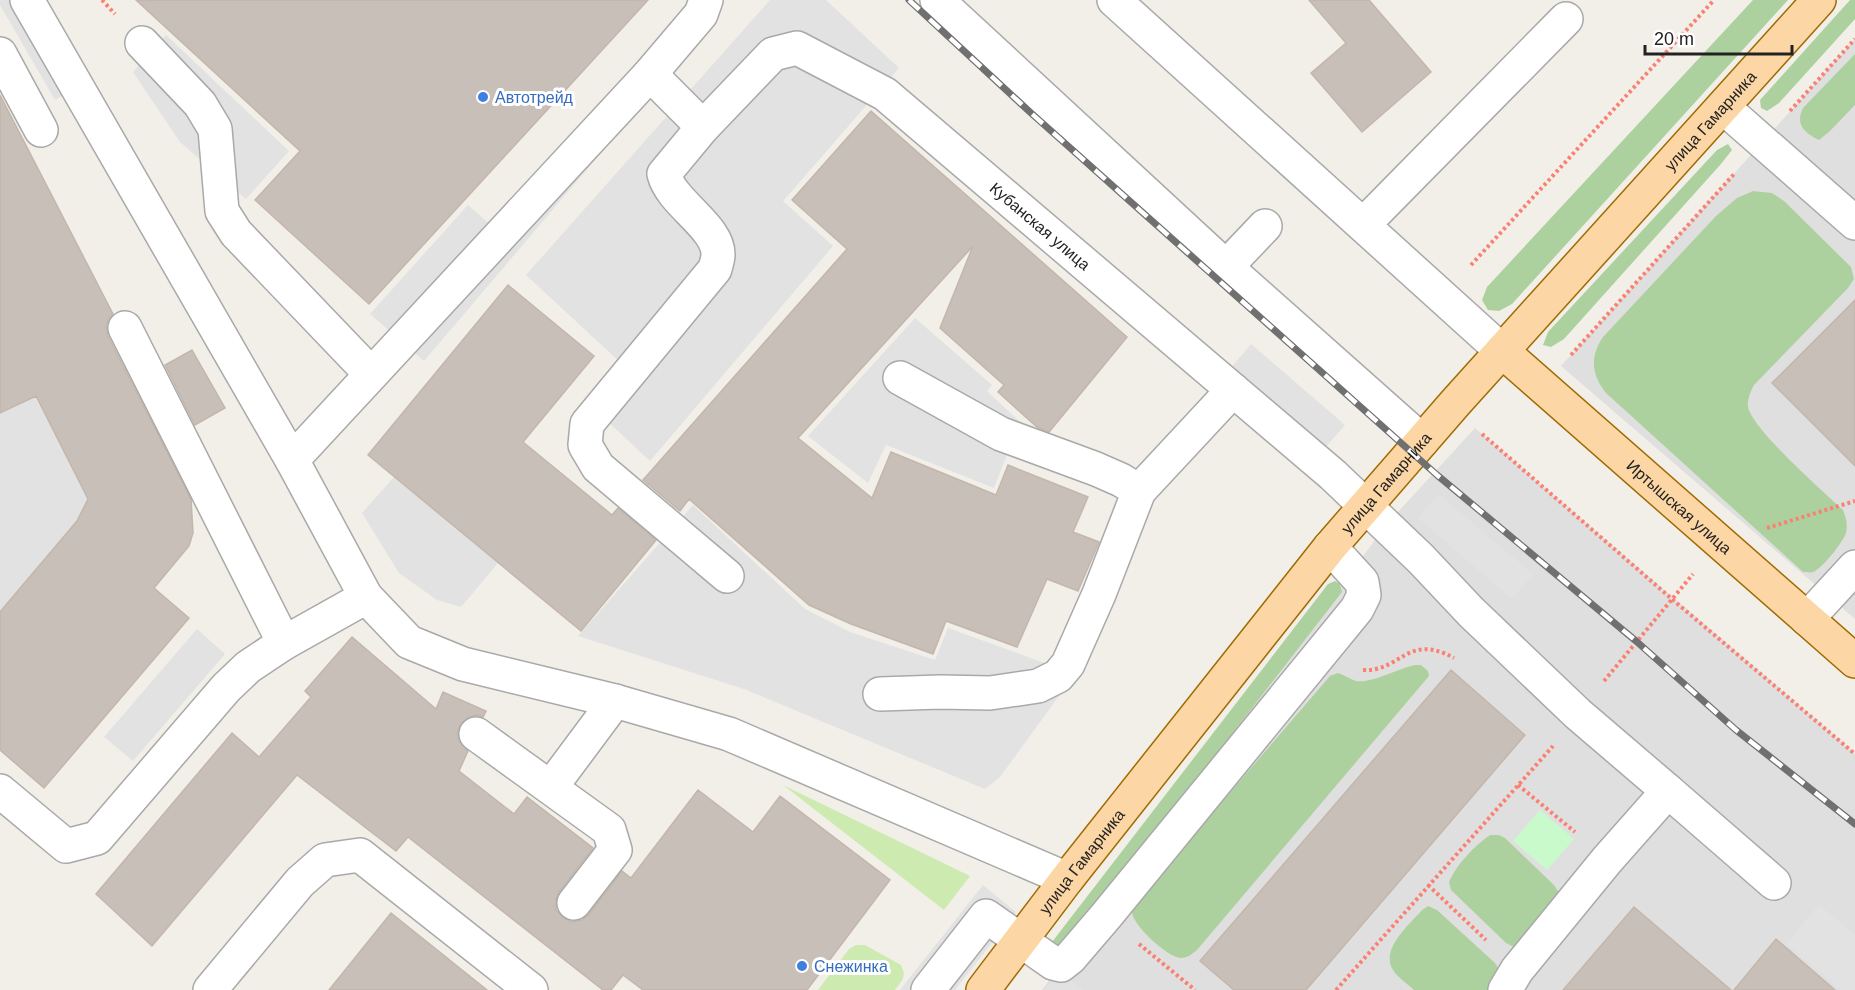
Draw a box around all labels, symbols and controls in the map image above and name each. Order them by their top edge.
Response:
scale bar [1645,18,1792,56]
text: 20 m [1654,29,1694,49]
street label: улица Гамарника [1661,68,1760,174]
place label: Автотрейд [495,89,574,106]
marker: Автотрейд [476,90,490,104]
street label: Кубанская улица [987,179,1093,274]
street label: улица Гамарника [1338,429,1435,537]
street label: Иртышская улица [1623,457,1735,557]
street label: улица Гамарника [1036,806,1128,917]
place label: Снежинка [814,958,888,975]
marker: Снежинка [795,959,809,973]

